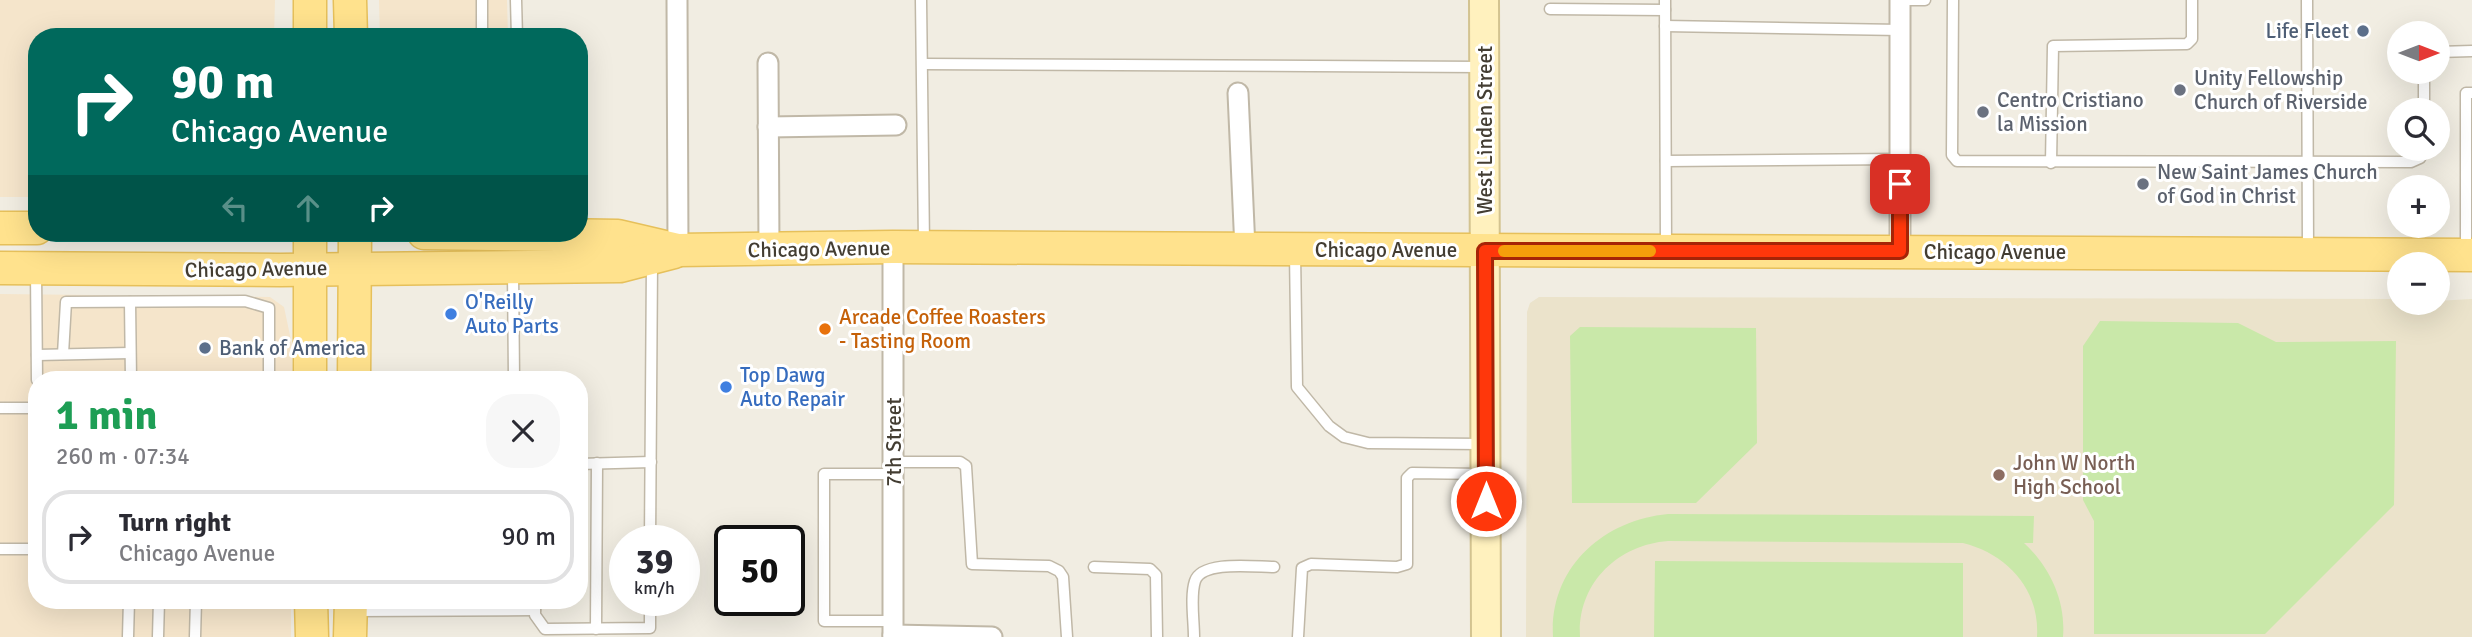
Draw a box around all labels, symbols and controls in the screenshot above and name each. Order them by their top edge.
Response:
place label: Life Fleet [2266,18,2349,44]
north arrow [2387,21,2450,84]
map controls [2387,21,2450,315]
marker: Life Fleet [2355,23,2371,39]
street label: West Linden Street [1472,46,1498,214]
text: 90 m [171,52,274,112]
icon: right [56,56,147,147]
place label: Unity Fellowship Church of Riverside [2194,65,2368,115]
marker: Unity Fellowship Church of Riverside [2172,82,2188,98]
place label: Centro Cristiano la Mission [1997,87,2144,137]
button: search [2387,98,2450,161]
marker: Centro Cristiano la Mission [1975,104,1991,120]
text: Chicago Avenue [171,112,388,151]
pin [1870,154,1930,214]
place label: New Saint James Church of God in Christ [2157,159,2378,209]
icon: arrive [1881,165,1919,203]
button: + [2387,175,2450,238]
marker: New Saint James Church of God in Christ [2135,176,2151,192]
icon: left [216,189,254,227]
icon: ahead [289,189,327,227]
icon: right [362,189,400,227]
street label: Chicago Avenue [747,235,891,263]
street label: Chicago Avenue [1315,237,1457,263]
street label: Chicago Avenue [1924,239,2066,265]
button: − [2387,252,2450,315]
street label: Chicago Avenue [184,255,328,283]
place label: O'Reilly Auto Parts [465,289,559,339]
place label: Arcade Coffee Roasters - Tasting Room [839,304,1046,354]
marker: O'Reilly Auto Parts [443,306,459,322]
marker: Arcade Coffee Roasters - Tasting Room [817,321,833,337]
place label: Bank of America [219,335,366,361]
marker: Bank of America [197,340,213,356]
place label: Top Dawg Auto Repair [740,362,845,412]
marker: Top Dawg Auto Repair [718,379,734,395]
text: 1 min [56,390,157,441]
button: close [486,394,560,468]
street label: 7th Street [881,397,907,487]
text: 260 m · 07:34 [56,442,190,471]
place label: John W North High School [2013,450,2135,500]
position arrow [1449,464,1523,538]
marker: John W North High School [1991,467,2007,483]
text: Turn right [119,507,231,539]
icon: right [60,518,98,556]
text: 90 m [501,521,556,553]
speed limit sign: 50 [714,525,805,616]
text: Chicago Avenue [119,539,275,568]
text: 39 [636,540,673,583]
text: km/h [634,577,675,599]

